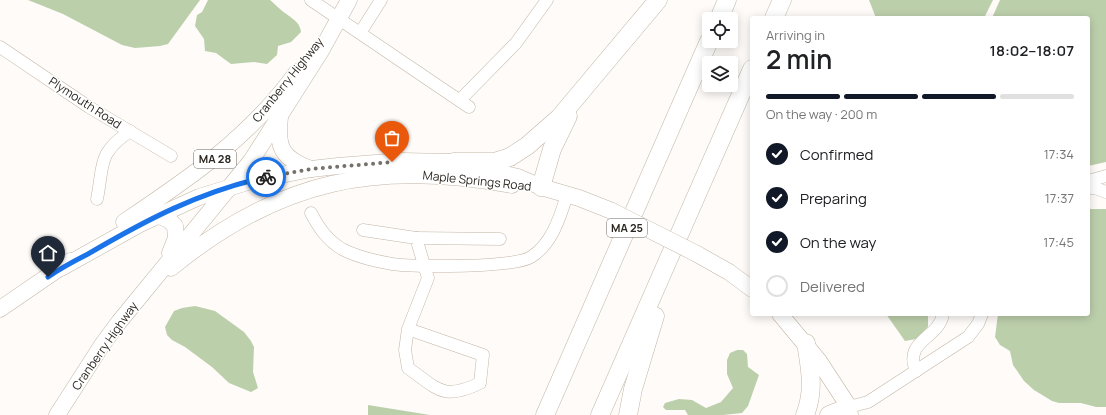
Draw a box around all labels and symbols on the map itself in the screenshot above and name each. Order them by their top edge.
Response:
street label: Cranberry Highway [248,33,328,126]
street label: Plymouth Road [46,73,125,132]
pin [375,121,409,162]
road number: MA 28 [194,150,236,168]
courier [246,157,286,197]
street label: Maple Springs Road [422,166,532,195]
road number: MA 25 [607,219,647,237]
pin [31,236,65,277]
street label: Cranberry Highway [68,297,142,393]

